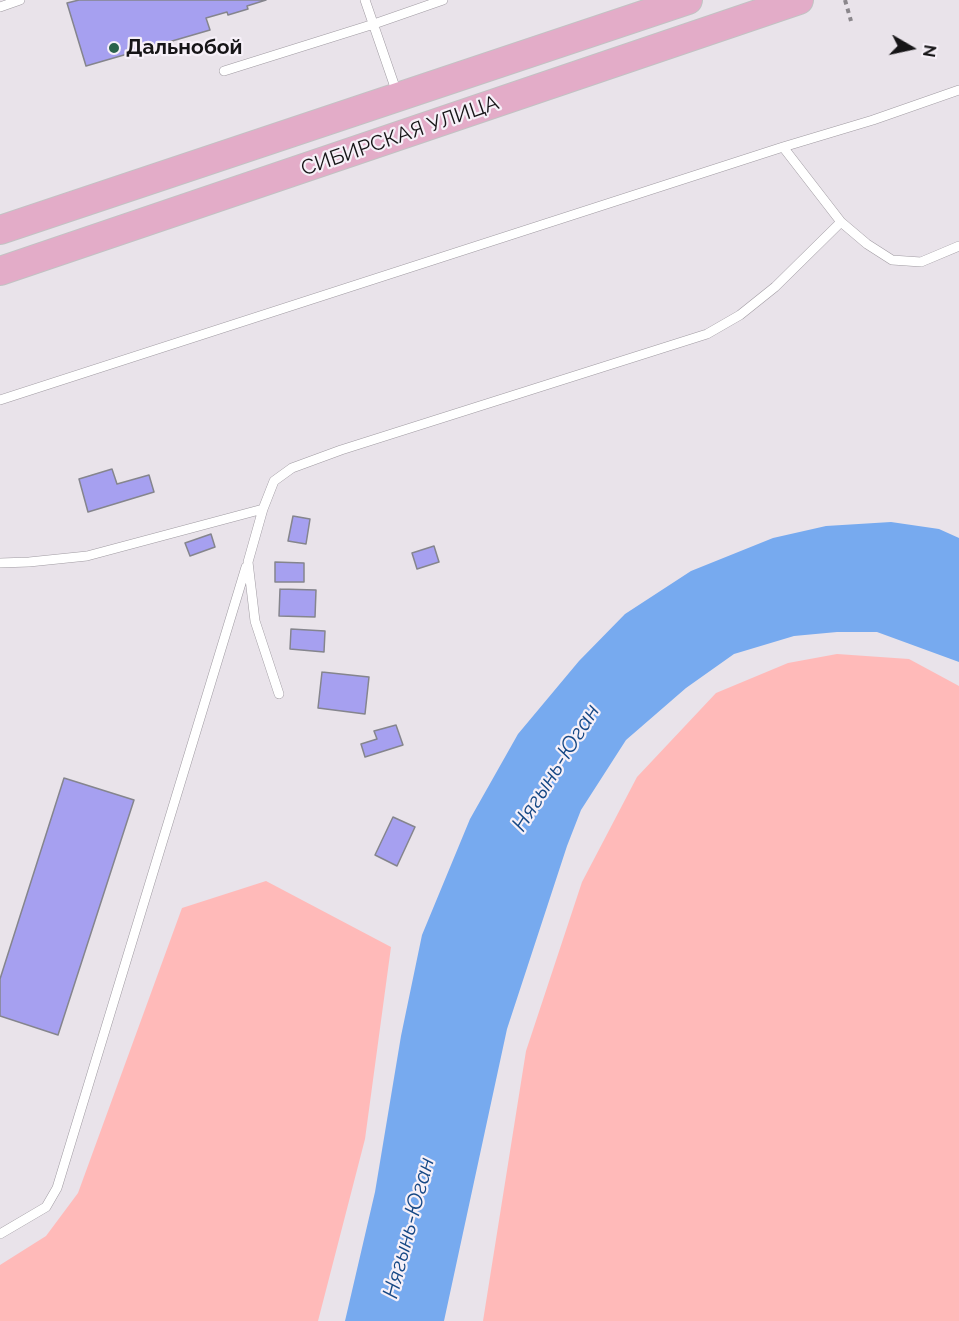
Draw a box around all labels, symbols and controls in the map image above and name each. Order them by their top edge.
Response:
north arrow [881,18,941,78]
place label: Дальнобой [126,35,242,61]
marker: Дальнобой [107,41,121,55]
text: N [919,43,940,58]
street label: СИБИРСКАЯ УЛИЦА [298,90,502,182]
water label: Нягынь-Юган [507,700,605,836]
water label: Нягынь-Юган [378,1155,440,1301]

